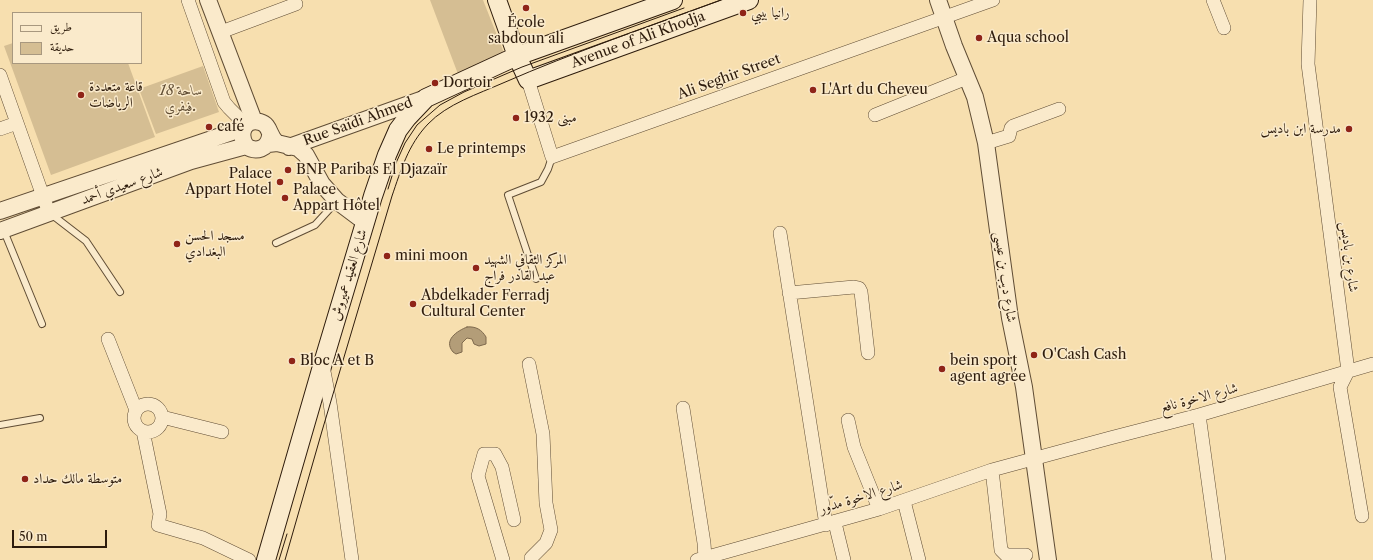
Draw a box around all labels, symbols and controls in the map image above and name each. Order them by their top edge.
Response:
marker: École sabdoun ali [521,3,531,13]
place label: رانيا بيبي [751,5,790,21]
street label: Avenue of Ali Khodja [569,8,707,72]
marker: رانيا بيبي [738,8,748,18]
legend [12,12,142,64]
place label: École sabdoun ali [488,15,564,48]
text: طريق [50,19,72,34]
place label: Aqua school [987,30,1069,46]
marker: Aqua school [974,33,984,43]
text: حديقة [50,39,74,54]
street label: Ali Seghir Street [675,51,783,103]
place label: Dortoir [443,75,493,91]
marker: Dortoir [430,78,440,88]
place label: قاعة متعددة الرياضات [89,79,143,112]
place label: L'Art du Cheveu [821,82,928,98]
park label: ساحة 18 فيفري. [159,83,203,116]
marker: L'Art du Cheveu [808,85,818,95]
marker: قاعة متعددة الرياضات [76,90,86,100]
street label: Rue Saïdi Ahmed [301,94,415,150]
place label: مبنى 1932 [524,110,577,126]
marker: مبنى 1932 [511,113,521,123]
place label: café [217,119,244,135]
place label: مدرسة ابن باديس [1260,121,1341,137]
marker: café [204,122,214,132]
marker: مدرسة ابن باديس [1344,124,1354,134]
place label: Le printemps [437,141,526,157]
marker: Le printemps [424,144,434,154]
place label: BNP Paribas El Djazaïr [296,162,448,178]
street label: شارع سعيدي أحمد [79,163,165,209]
marker: BNP Paribas El Djazaïr [283,165,293,175]
place label: Palace Appart Hotel [185,166,272,198]
marker: Palace Appart Hotel [275,177,285,187]
place label: Palace Appart Hôtel [293,182,380,214]
marker: Palace Appart Hôtel [280,193,290,203]
street label: شارع بن باديس [1336,221,1362,293]
street label: شارع العقيد عميروش [327,227,371,323]
place label: مسجد الحسن البغدادي [185,228,245,260]
street label: شارع ديب بن عيسى [990,230,1020,324]
marker: مسجد الحسن البغدادي [172,239,182,249]
place label: mini moon [395,248,468,264]
marker: mini moon [382,251,392,261]
place label: المركز الثقافي الشهيد عبد القادر فراج [484,252,567,284]
marker: المركز الثقافي الشهيد عبد القادر فراج [471,263,481,273]
place label: Abdelkader Ferradj Cultural Center [421,288,549,320]
marker: Abdelkader Ferradj Cultural Center [408,299,418,309]
place label: O'Cash Cash [1042,347,1126,363]
marker: O'Cash Cash [1029,350,1039,360]
place label: Bloc A et B [300,353,374,369]
place label: bein sport agent agrée [950,353,1026,386]
marker: Bloc A et B [287,356,297,366]
marker: bein sport agent agrée [937,364,947,374]
street label: شارع الاخوة نافع [1158,380,1240,416]
place label: متوسطة مالك حداد [33,471,122,487]
marker: متوسطة مالك حداد [20,474,30,484]
street label: شارع الاخوة مدّور [817,476,905,518]
scale bar [14,522,109,548]
text: 50 m [19,529,48,544]

